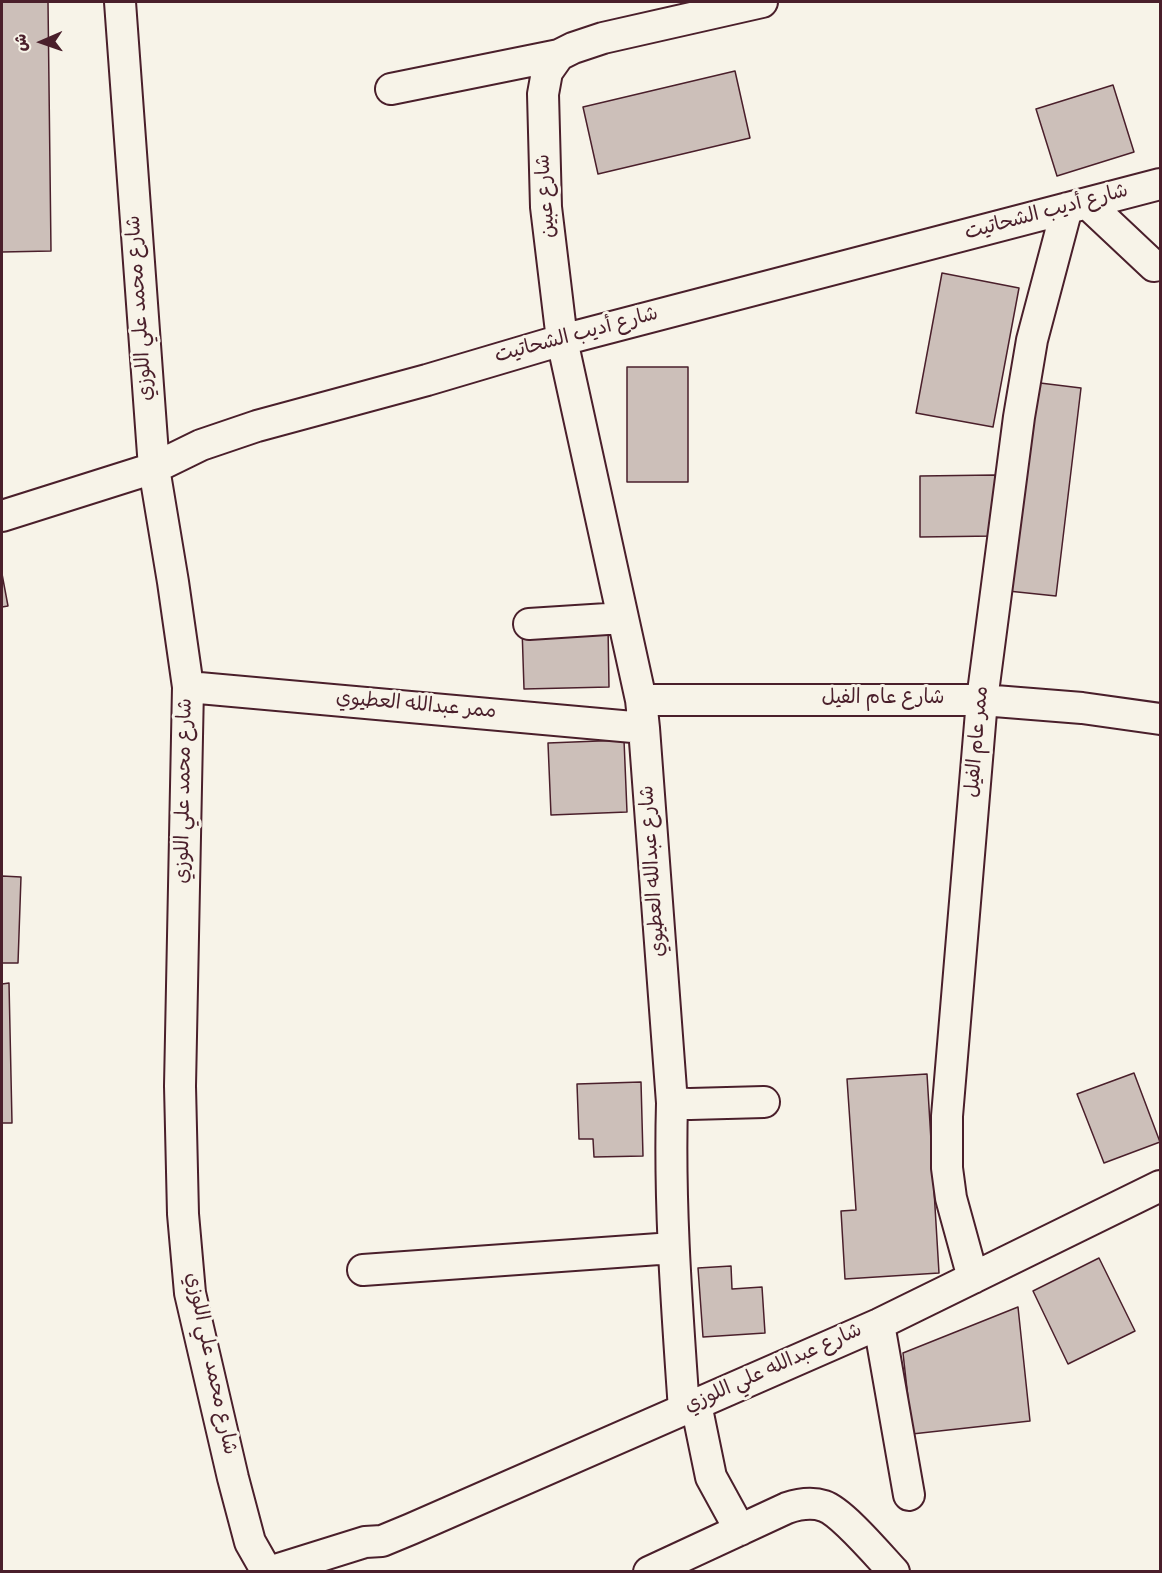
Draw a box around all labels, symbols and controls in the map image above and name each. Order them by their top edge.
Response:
north arrow [12,12,72,72]
text: ش [14,34,33,52]
street label: شارع عبين [533,153,563,239]
street label: شارع أديب الشحاتيت [963,181,1131,247]
street label: شارع محمد علي اللوزي [124,215,160,401]
street label: شارع أديب الشحاتيت [493,304,661,370]
street label: ممر عام الفيل [962,685,996,799]
street label: ممر عبدالله العطيوي [335,688,497,726]
street label: شارع عام الفيل [822,688,944,712]
street label: شارع محمد علي اللوزي [172,698,200,884]
street label: شارع عبدالله العطيوي [637,784,673,958]
street label: شارع محمد علي اللوزي [178,1271,240,1457]
street label: شارع عبدالله علي اللوزي [682,1320,866,1420]

